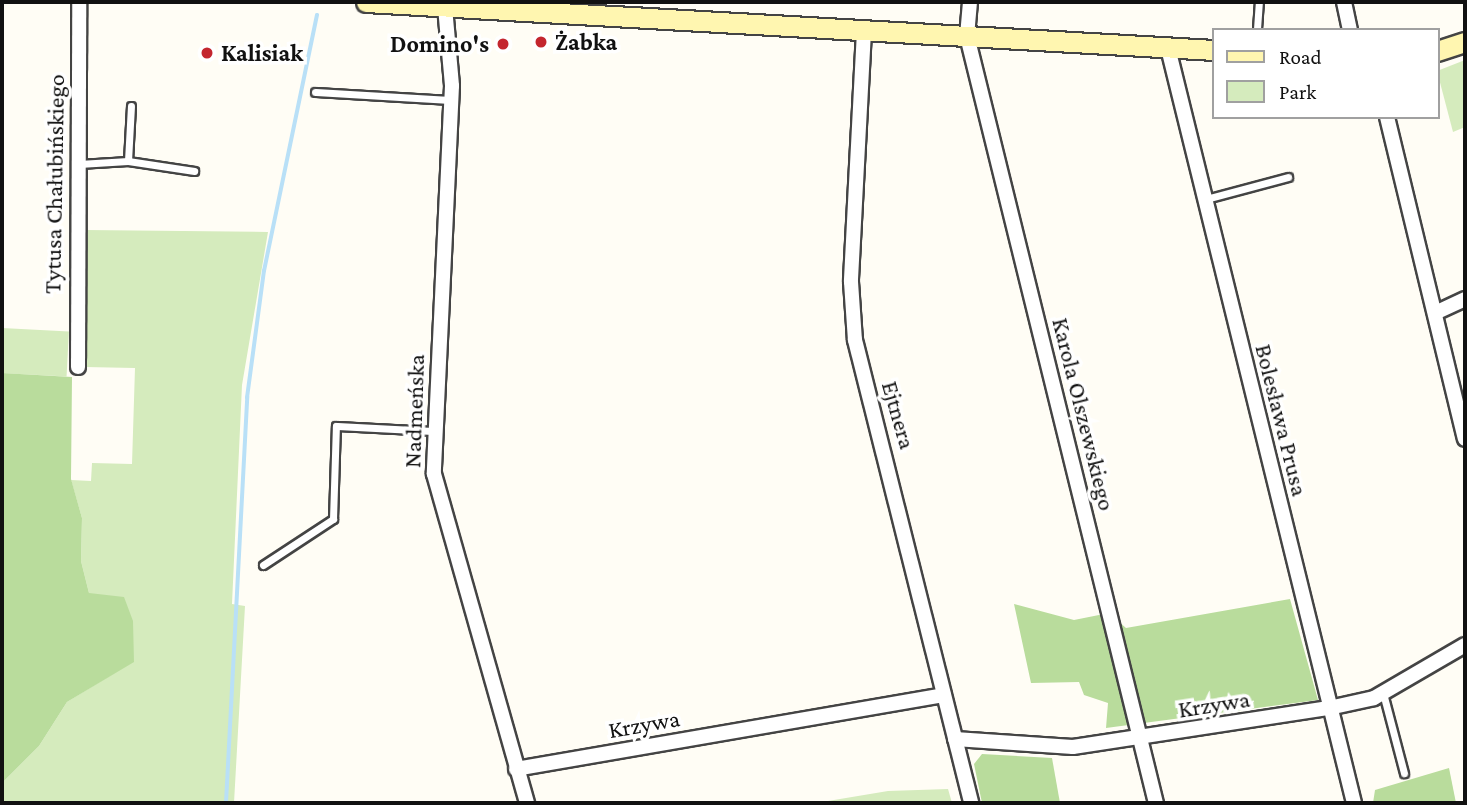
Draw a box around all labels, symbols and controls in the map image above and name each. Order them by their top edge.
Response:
place label: Żabka [555,28,617,56]
legend [1212,28,1439,119]
place label: Domino's [390,30,489,58]
marker: Żabka [533,34,549,50]
marker: Domino's [495,36,511,52]
place label: Kalisiak [221,39,303,67]
marker: Kalisiak [199,45,215,61]
text: Road [1279,45,1322,69]
street label: Tytusa Chałubińskiego [38,74,70,294]
text: Park [1279,80,1316,104]
street label: Karola Olszewskiego [1046,315,1122,513]
street label: Bolesława Prusa [1249,341,1315,499]
street label: Nadmeńska [398,354,430,468]
street label: Ejtnera [876,378,922,452]
street label: Krzywa [1176,684,1252,724]
street label: Krzywa [606,704,682,744]

